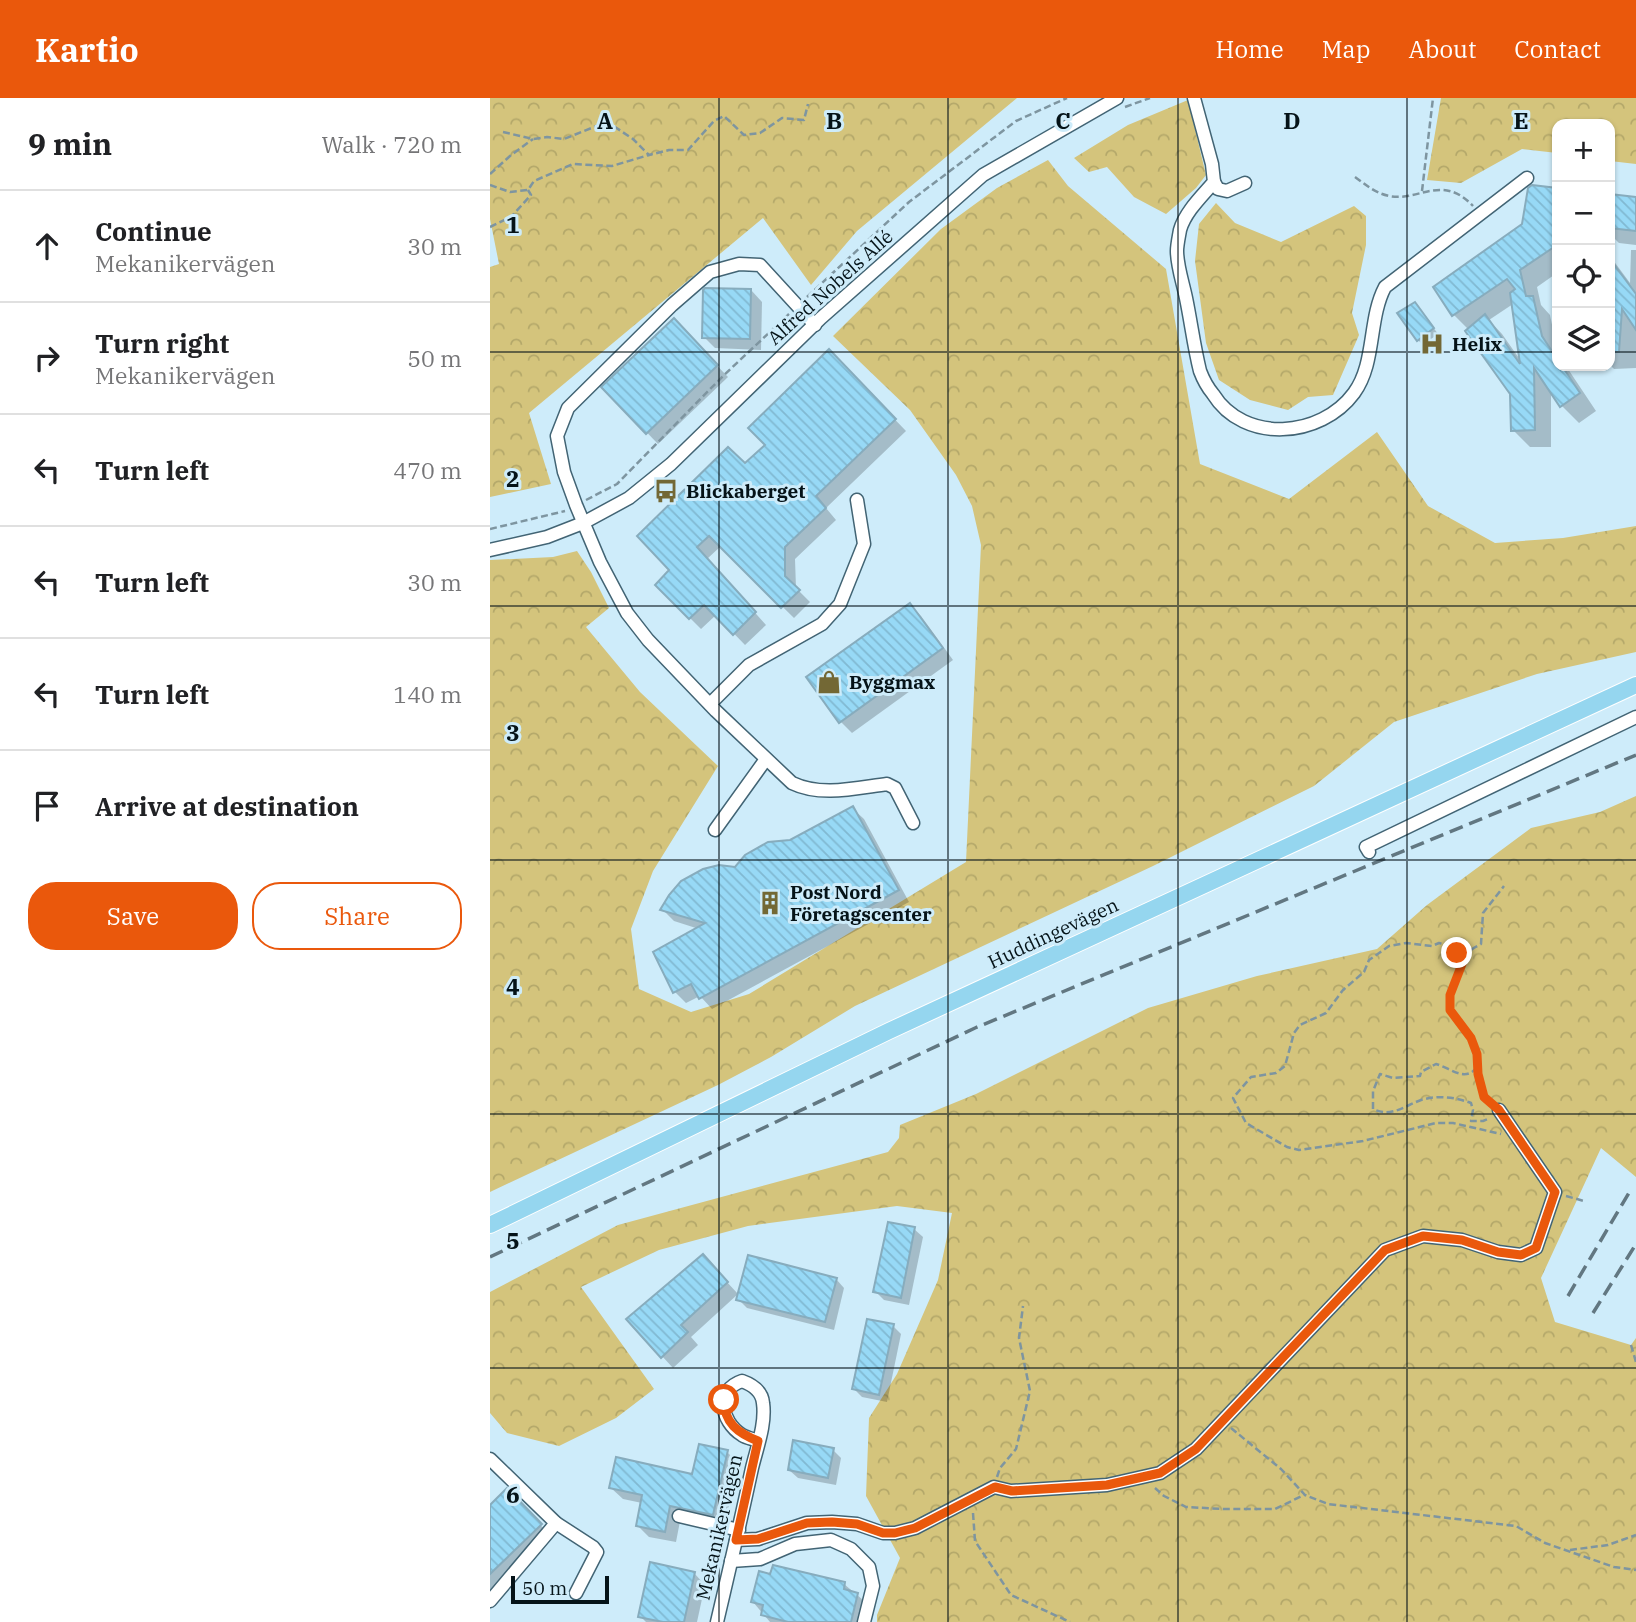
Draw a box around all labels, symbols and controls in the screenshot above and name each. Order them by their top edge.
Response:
text: Kartio [35,28,139,71]
text: Home [1216,33,1284,65]
text: Map [1322,33,1370,65]
text: About [1408,33,1476,65]
text: Contact [1514,33,1601,65]
text: A [597,105,613,135]
text: B [826,105,842,135]
text: C [1055,105,1071,135]
text: D [1283,105,1301,135]
text: E [1513,105,1529,135]
map controls [1552,119,1615,371]
button: + [1552,119,1615,182]
text: 9 min [28,124,112,163]
text: Walk · 720 m [321,129,462,159]
button: − [1552,182,1615,245]
text: 1 [506,209,520,239]
text: Continue [95,214,212,248]
street label: Alfred Nobels Allé [762,224,898,350]
icon: ahead [28,227,66,265]
text: 30 m [407,231,462,261]
button: locate [1552,245,1615,308]
text: Mekanikervägen [95,248,275,278]
button: layers [1552,308,1615,371]
text: Turn right [95,326,229,360]
hospital icon: Helix [1418,330,1446,358]
place label: Helix [1452,332,1502,356]
icon: right [28,339,66,377]
text: 50 m [407,343,462,373]
text: Mekanikervägen [95,360,275,390]
icon: left [28,451,66,489]
text: Turn left [95,453,209,487]
text: 470 m [393,455,462,485]
text: 2 [506,463,520,493]
bus stop icon: Blickaberget [652,477,680,505]
place label: Blickaberget [686,479,805,503]
icon: left [28,563,66,601]
text: Turn left [95,565,209,599]
text: 30 m [407,567,462,597]
shop icon: Byggmax [815,668,843,696]
place label: Byggmax [849,670,935,694]
icon: left [28,675,66,713]
text: Turn left [95,677,209,711]
text: 140 m [393,679,462,709]
text: 3 [506,717,520,747]
icon: arrive [28,787,66,825]
text: Arrive at destination [95,789,359,823]
place label: Post Nord Företagscenter [790,880,932,926]
button: Save [28,882,238,950]
button: Share [252,882,462,950]
building icon: Post Nord Företagscenter [756,889,784,917]
street label: Huddingevägen [984,892,1122,974]
route end [1441,937,1472,968]
text: 4 [506,971,520,1001]
text: 5 [506,1225,520,1255]
route start [708,1384,739,1415]
street label: Mekanikervägen [691,1452,747,1602]
text: 6 [506,1479,520,1509]
scale bar [511,1573,609,1605]
text: 50 m [522,1576,567,1600]

